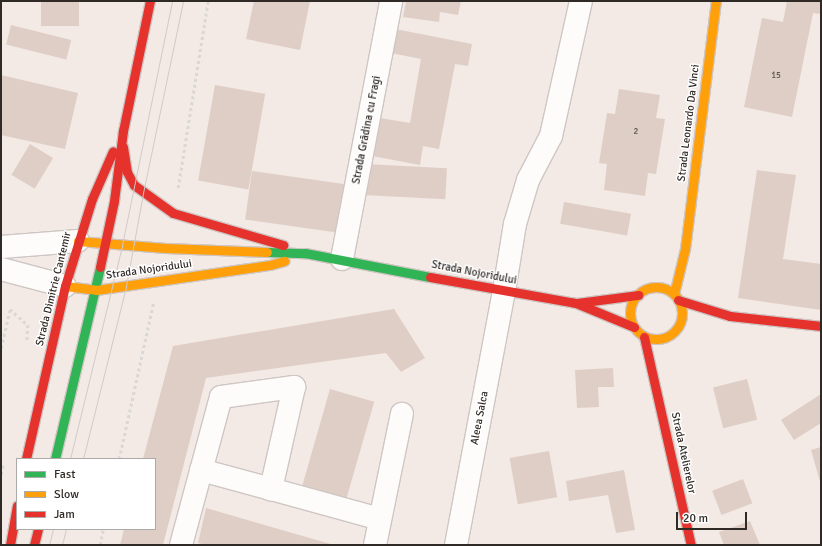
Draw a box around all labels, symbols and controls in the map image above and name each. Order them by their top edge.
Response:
street label: Strada Leonardo Da Vinci [675,64,703,182]
house number: 15 [771,71,781,81]
street label: Strada Grădina cu Fragi [350,75,384,185]
house number: 2 [634,127,638,137]
street label: Strada Dimitrie Cantemir [33,231,75,347]
street label: Strada Nojoridului [105,257,193,283]
street label: Strada Nojoridului [430,258,518,288]
street label: Aleea Salca [468,390,492,446]
street label: Strada Atelierelor [668,411,698,495]
legend [16,458,156,530]
text: Fast [54,467,75,482]
text: Slow [54,487,79,502]
scale bar [678,504,749,530]
text: Jam [54,507,75,522]
text: 20 m [683,511,708,526]

